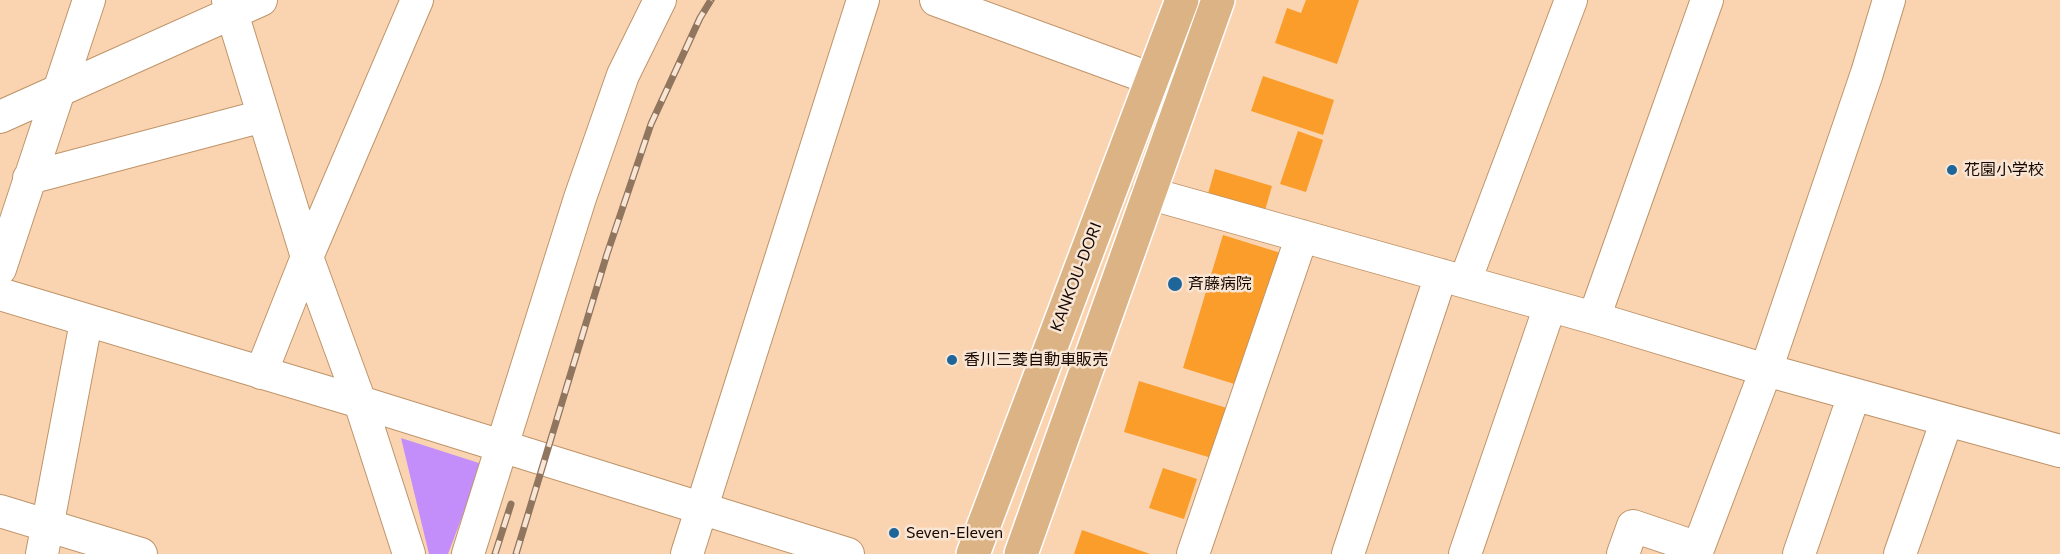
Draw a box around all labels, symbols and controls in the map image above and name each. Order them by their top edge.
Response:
place label: 花園小学校 [1964,160,2044,180]
marker: 花園小学校 [1945,163,1959,177]
street label: KANKOU-DORI [1046,220,1106,334]
place label: 斉藤病院 [1188,274,1252,294]
marker: 斉藤病院 [1166,275,1184,293]
place label: 香川三菱自動車販売 [964,350,1108,370]
marker: 香川三菱自動車販売 [945,353,959,367]
place label: Seven-Eleven [906,523,1003,543]
marker: Seven-Eleven [887,526,901,540]

